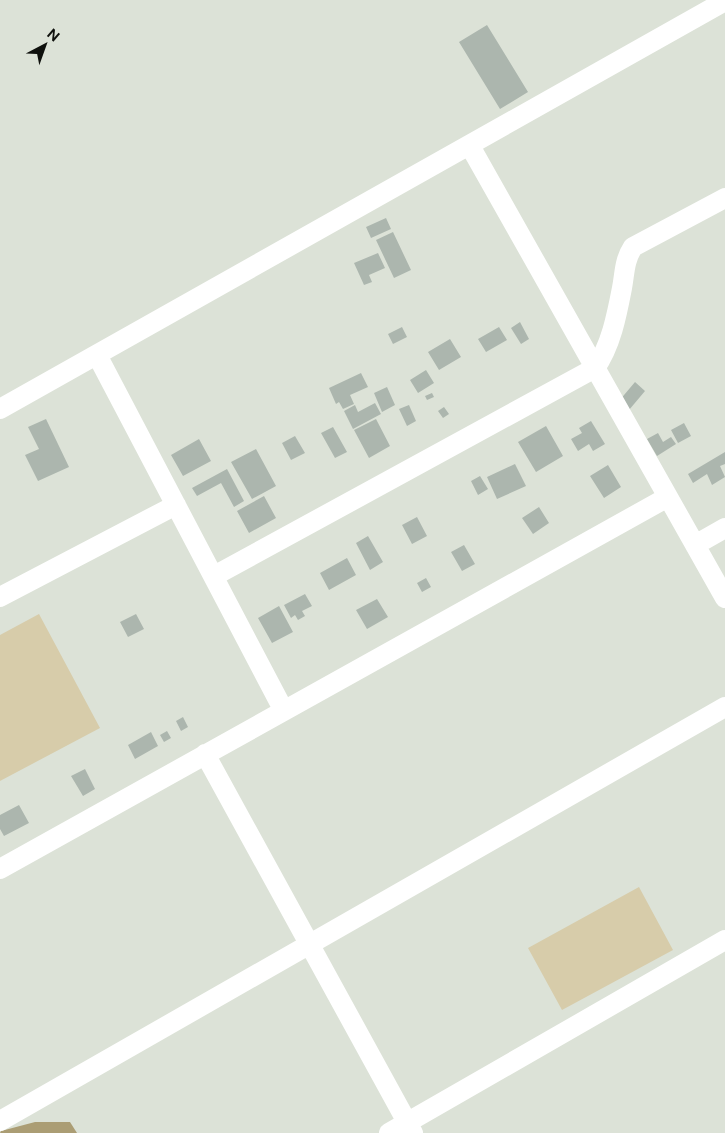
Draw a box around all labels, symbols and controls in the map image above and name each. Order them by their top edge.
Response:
north arrow [20,20,70,70]
text: N [44,26,63,45]

